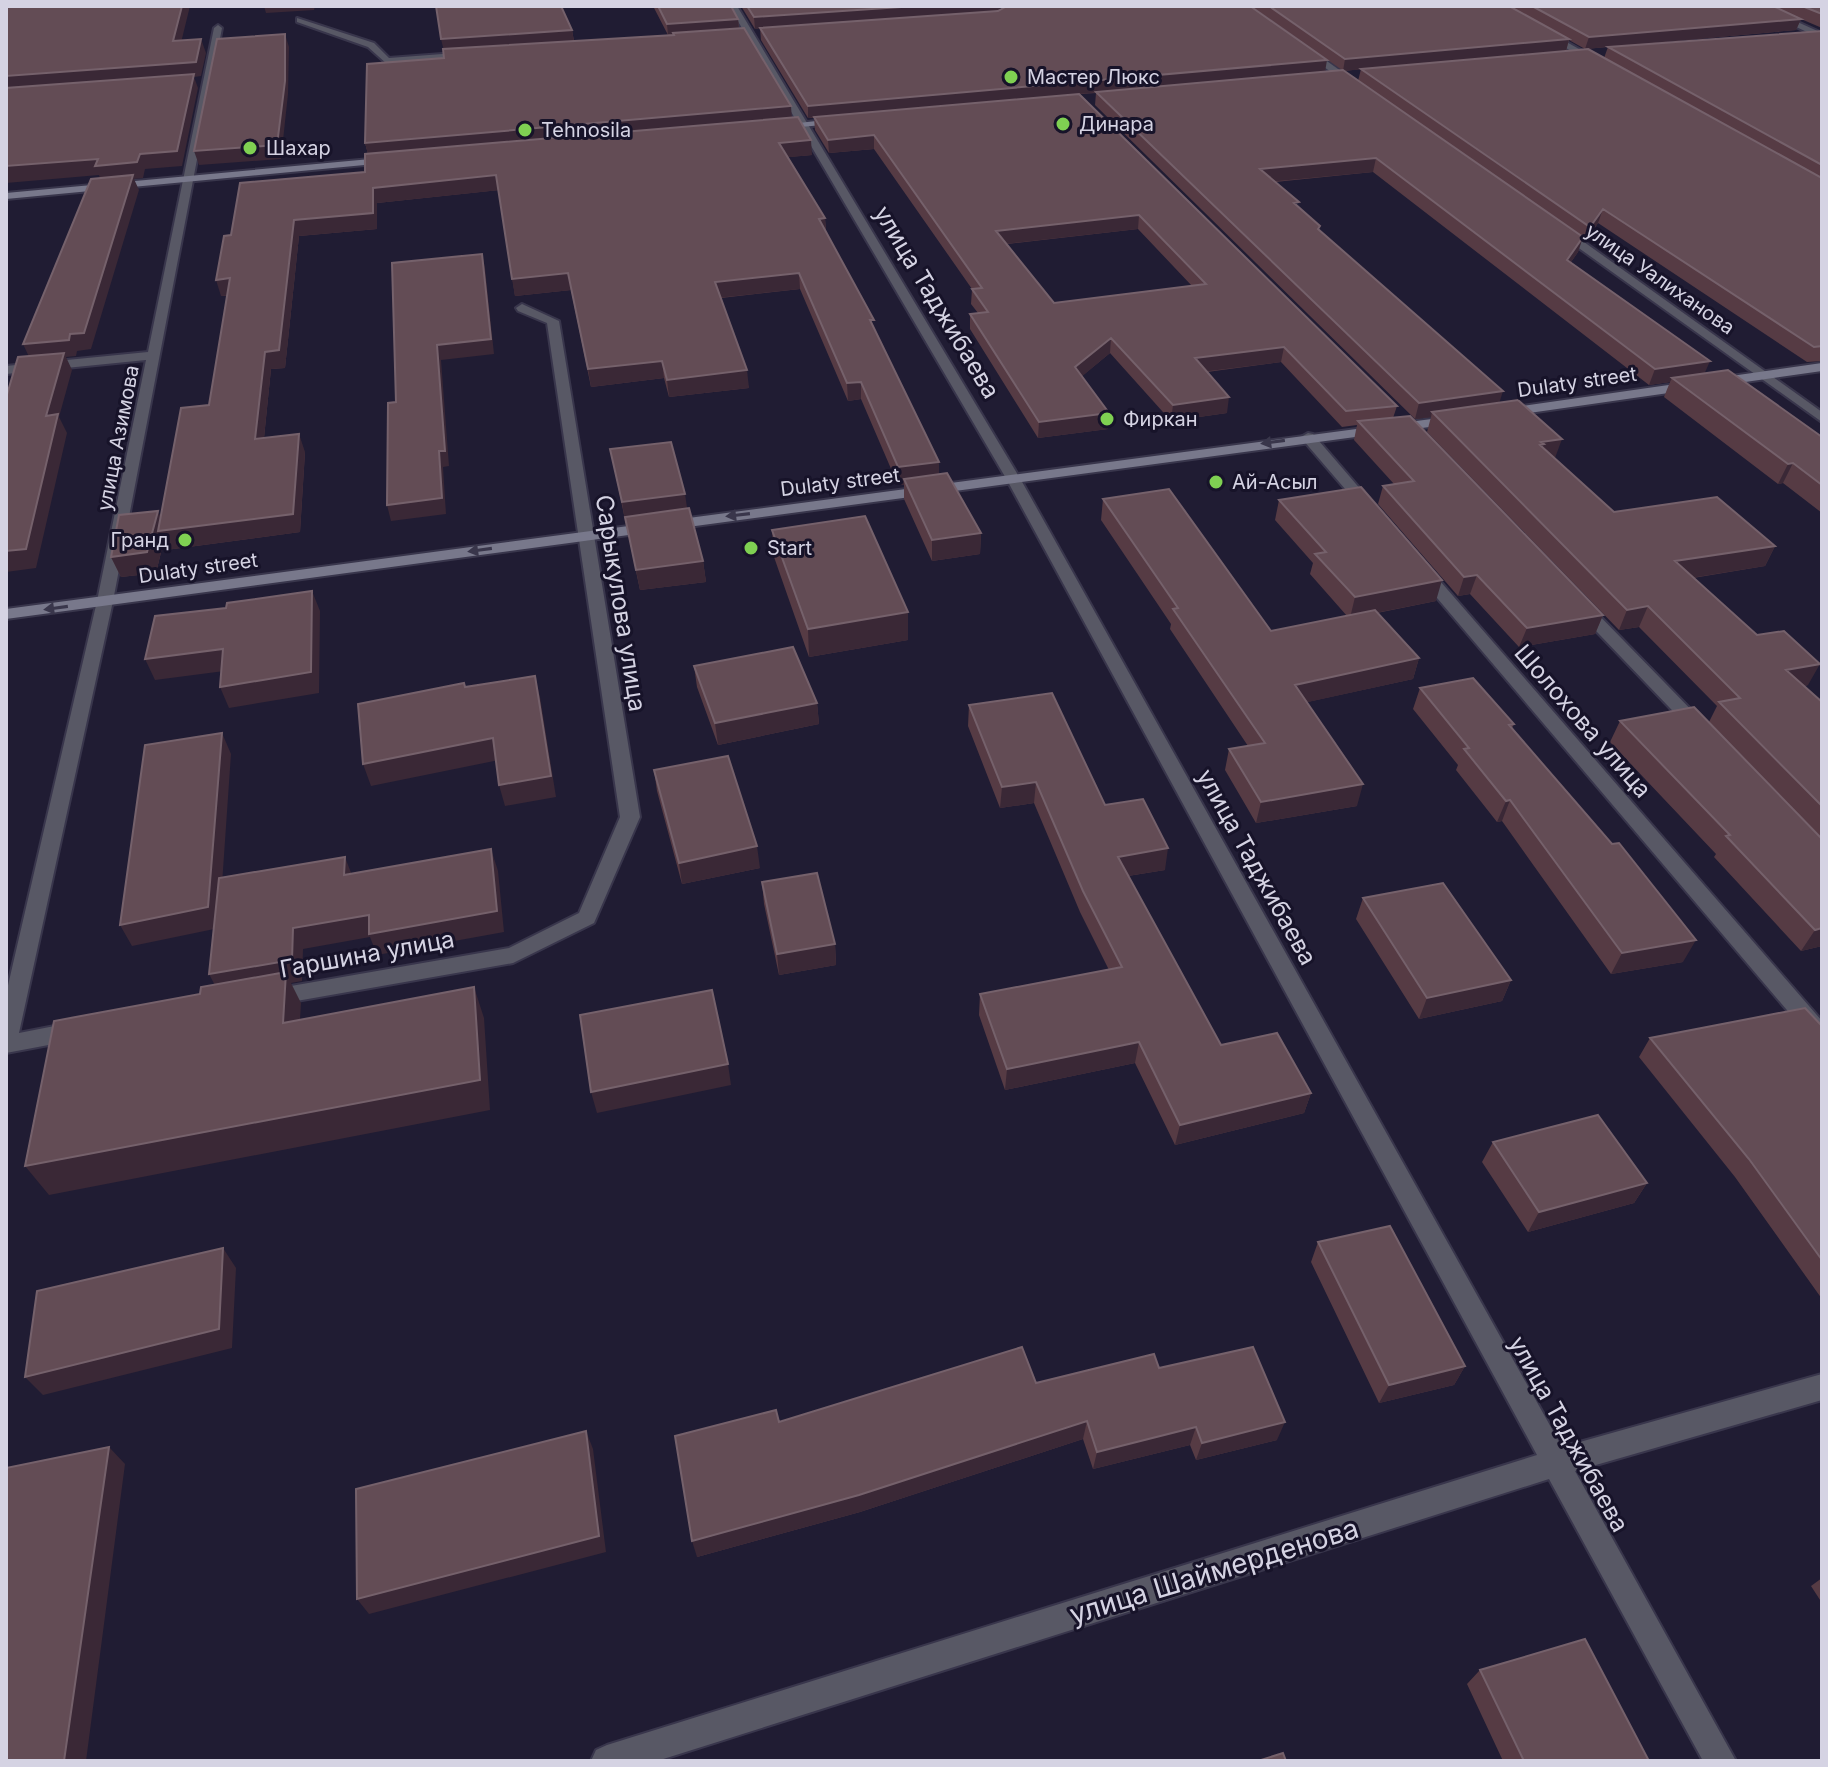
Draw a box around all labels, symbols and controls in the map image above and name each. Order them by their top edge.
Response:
place label: Мастер Люкс [1027,65,1160,89]
marker: Мастер Люкс [1002,68,1020,86]
place label: Динара [1079,112,1154,136]
marker: Динара [1054,115,1072,133]
place label: Tehnosila [541,118,631,142]
marker: Tehnosila [516,121,534,139]
place label: Шахар [266,136,331,160]
marker: Шахар [241,139,259,157]
street label: улица Таджибаева [868,200,1006,404]
street label: улица Уалиханова [1581,219,1739,339]
street label: Dulaty street [1516,362,1639,402]
street label: улица Азимова [92,363,144,513]
place label: Фиркан [1123,407,1198,431]
marker: Фиркан [1098,410,1116,428]
one-way arrow [1260,436,1285,449]
street label: Dulaty street [779,463,902,501]
place label: Ай-Асыл [1232,470,1318,494]
marker: Ай-Асыл [1207,473,1225,491]
street label: Сарыкулова улица [590,493,652,713]
one-way arrow [725,509,750,522]
place label: Гранд [111,528,169,552]
marker: Гранд [176,531,194,549]
place label: Start [767,536,813,560]
marker: Start [742,539,760,557]
one-way arrow [468,543,493,556]
street label: Dulaty street [137,548,260,588]
one-way arrow [44,601,69,614]
street label: Шолохова улица [1508,638,1658,804]
street label: улица Таджибаева [1191,764,1323,970]
street label: Гаршина улица [277,924,457,984]
street label: улица Таджибаева [1503,1331,1635,1537]
street label: улица Шаймерденова [1065,1511,1363,1631]

